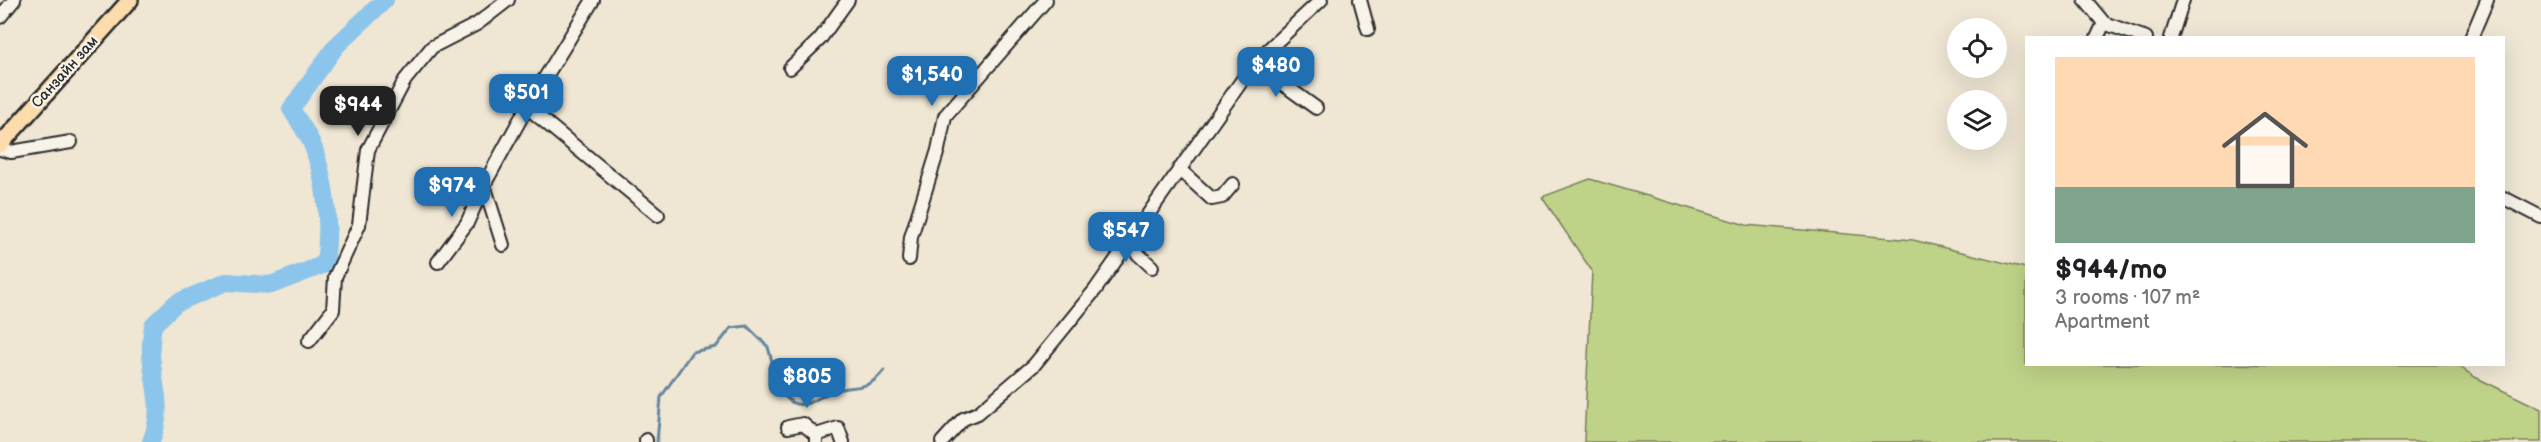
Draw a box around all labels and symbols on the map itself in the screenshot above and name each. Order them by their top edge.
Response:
street label: Санзайн зам [28,32,102,112]
pin: $480 [1240,47,1312,98]
pin: $1,540 [883,56,981,107]
pin: $501 [490,74,562,125]
pin: $944 [322,86,394,137]
pin: $974 [416,167,488,218]
pin: $547 [1090,212,1162,263]
pin: $805 [771,358,843,409]

